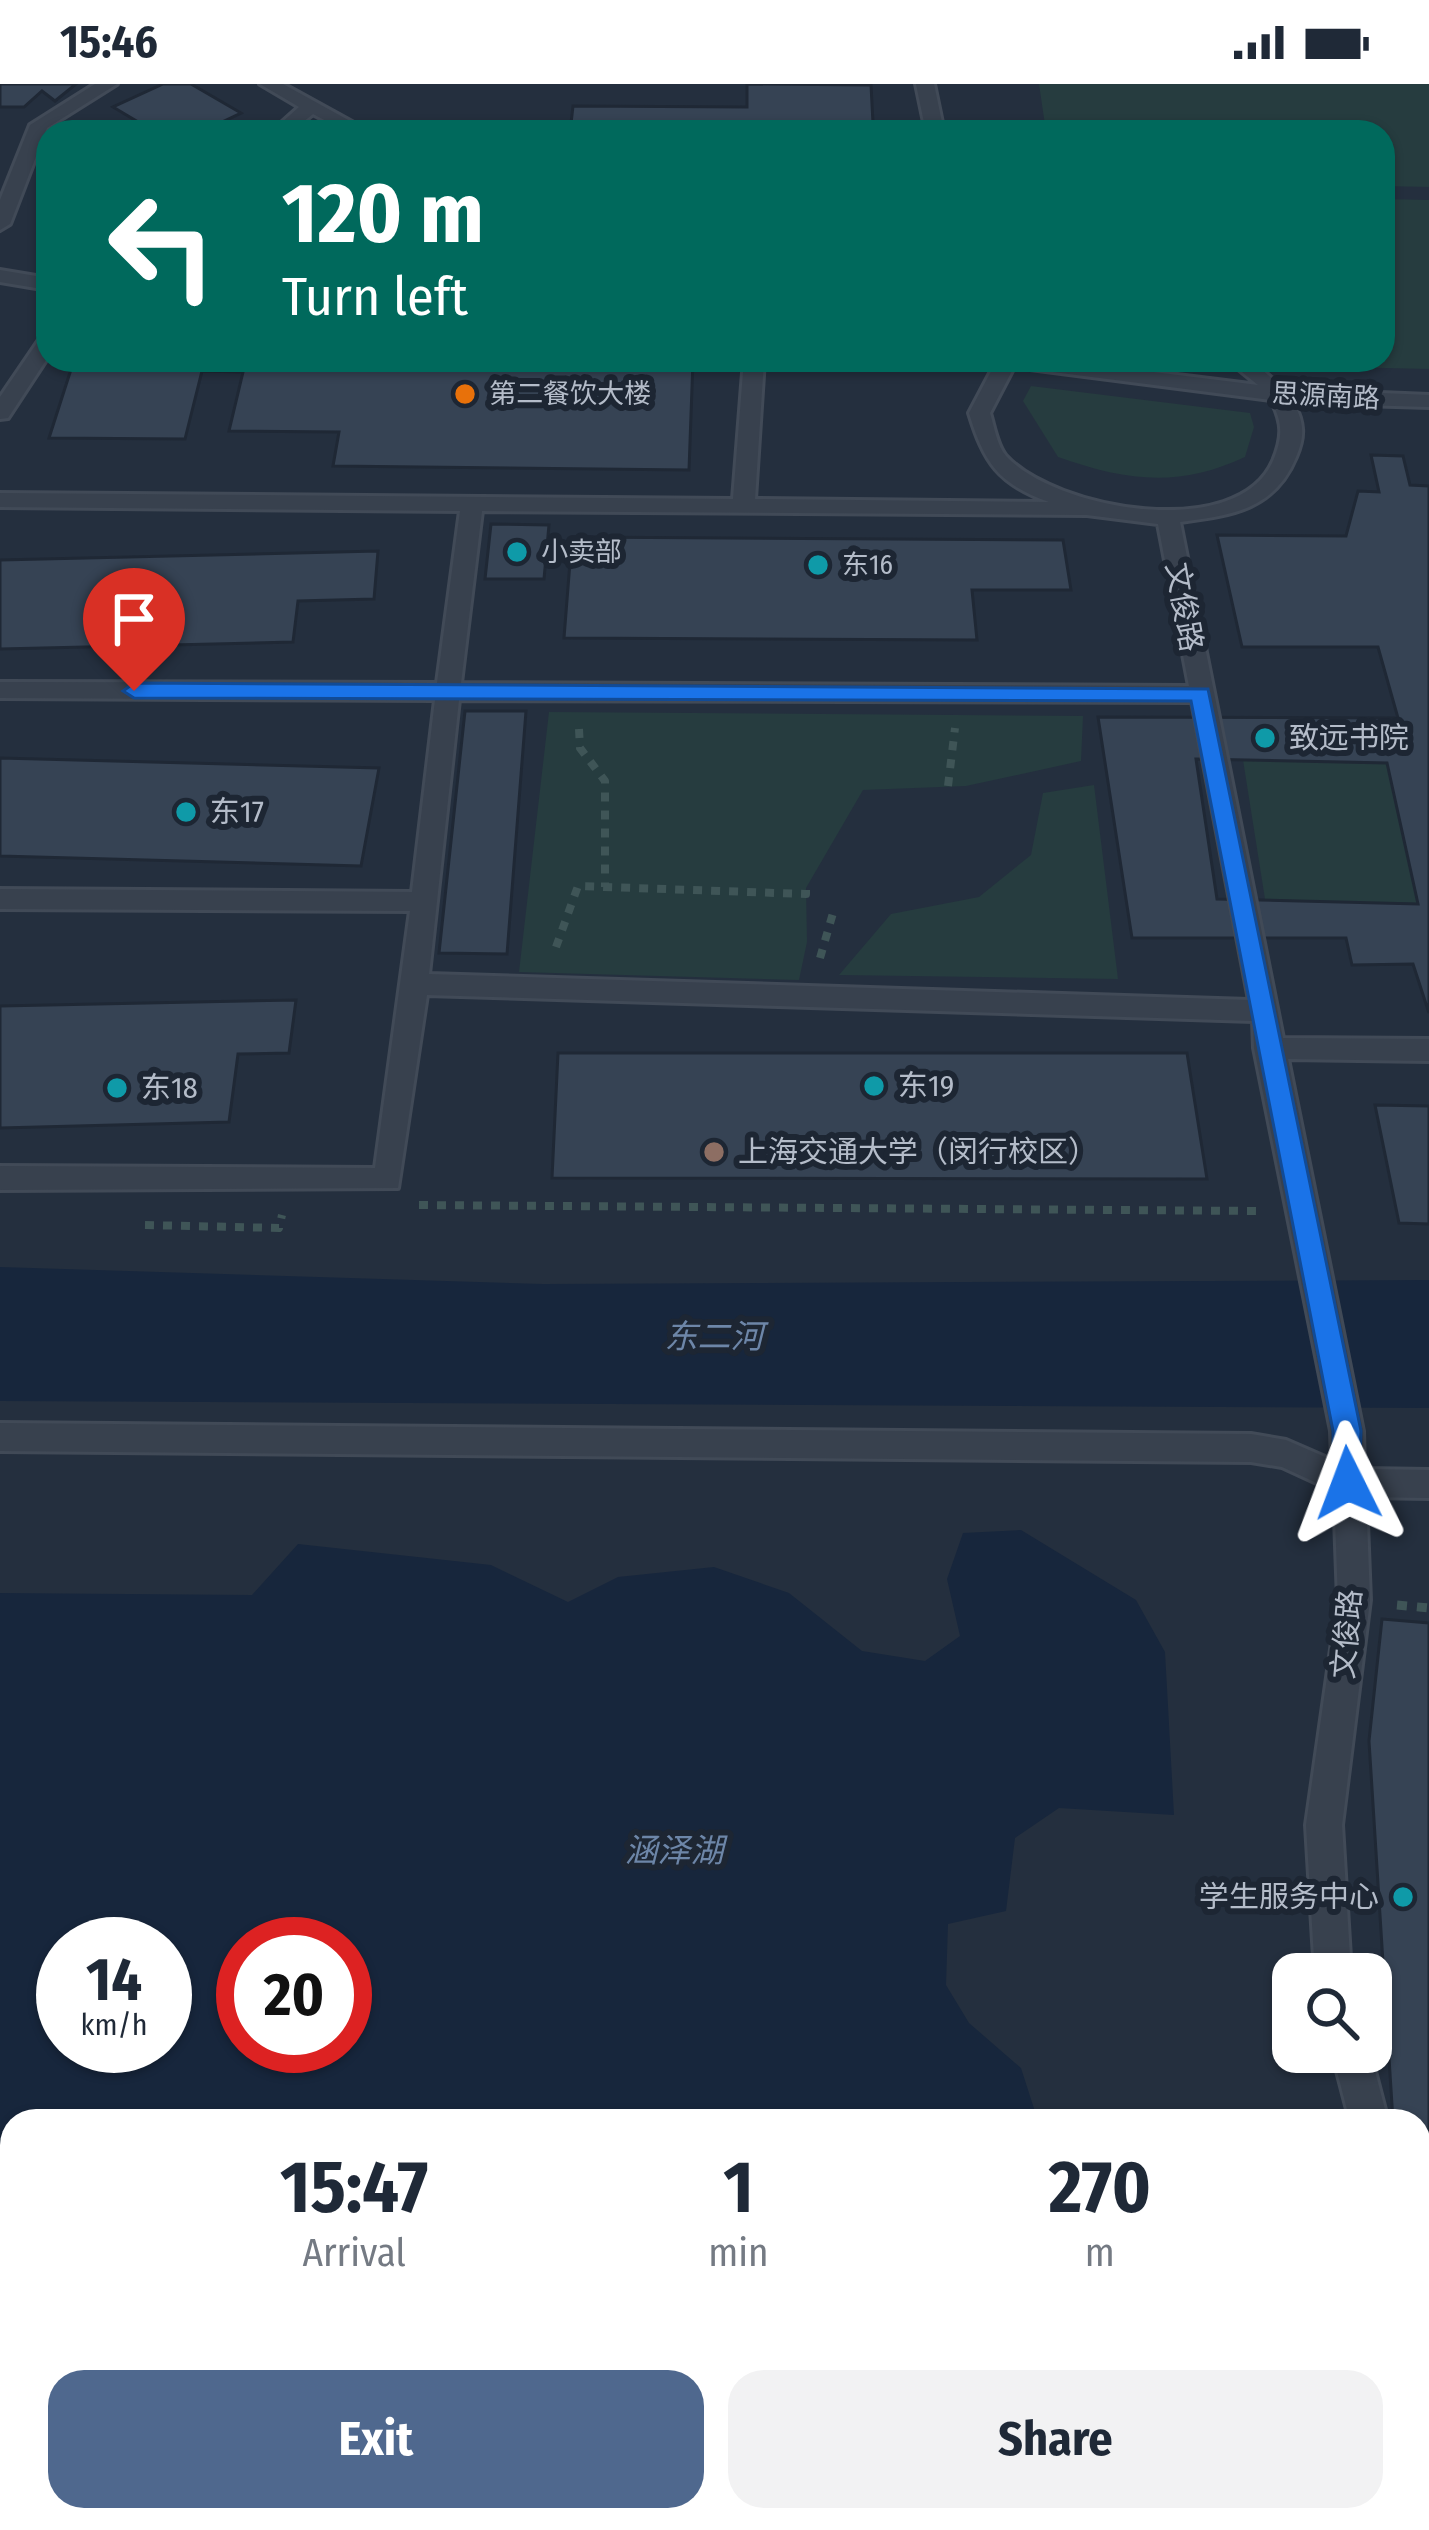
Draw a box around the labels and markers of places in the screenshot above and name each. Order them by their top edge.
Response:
place label: 第二餐饮大楼 [489,378,651,410]
marker: 第二餐饮大楼 [452,381,478,407]
place label: 小卖部 [541,536,622,568]
marker: 小卖部 [504,539,530,565]
place label: 东16 [842,549,893,581]
marker: 东16 [805,552,831,578]
pin [83,568,185,691]
place label: 致远书院 [1289,720,1409,756]
marker: 致远书院 [1252,725,1278,751]
place label: 东17 [210,794,264,830]
marker: 东17 [173,799,199,825]
place label: 东19 [898,1068,954,1104]
place label: 东18 [141,1070,198,1106]
marker: 东19 [861,1073,887,1099]
marker: 东18 [104,1075,130,1101]
place label: 上海交通大学（闵行校区） [738,1134,1098,1170]
marker: 上海交通大学（闵行校区） [701,1139,727,1165]
place label: 学生服务中心 [1199,1879,1379,1915]
marker: 学生服务中心 [1390,1884,1416,1910]

